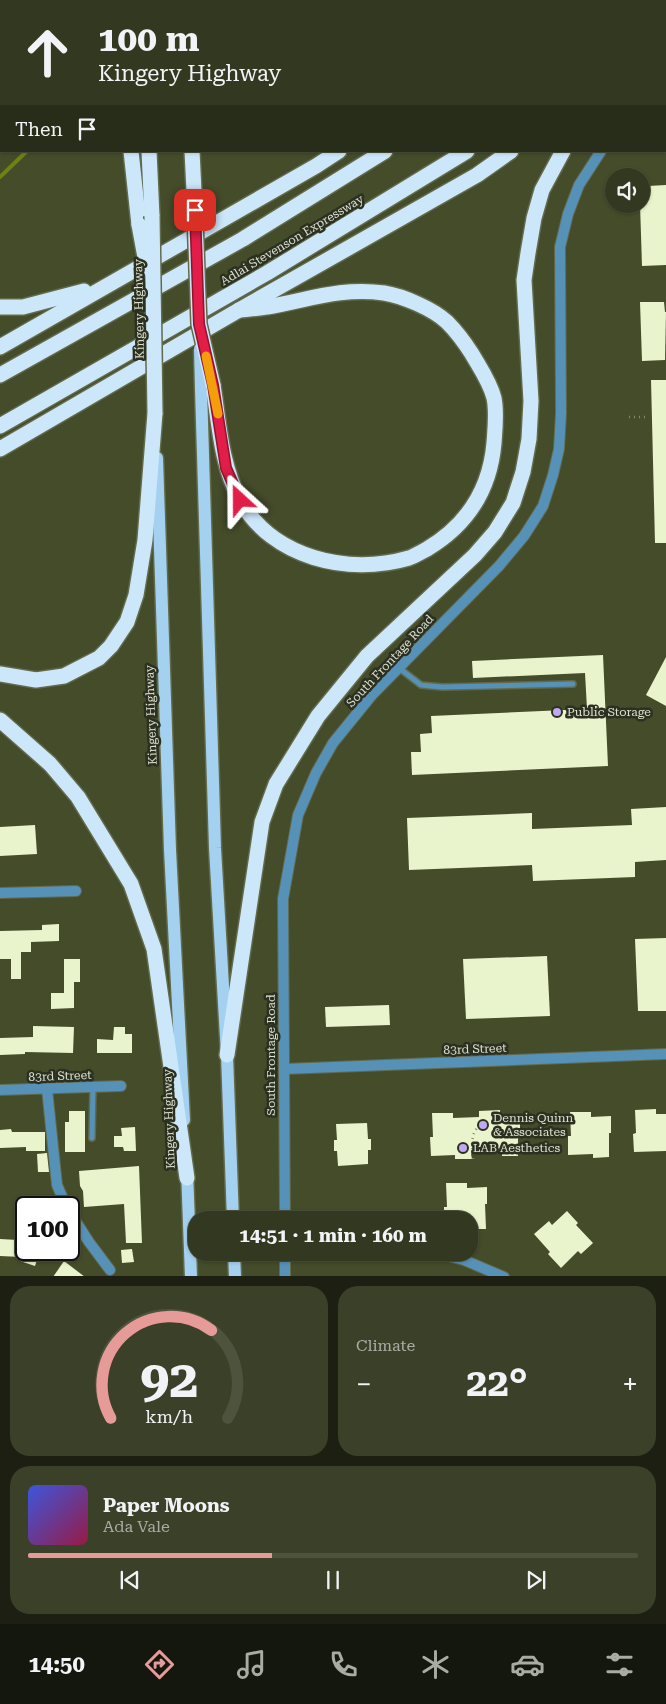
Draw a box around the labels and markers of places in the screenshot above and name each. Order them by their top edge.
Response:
pin [174,189,216,231]
place label: Public Storage [567,705,651,719]
marker: Public Storage [551,706,563,718]
place label: Dennis Quinn & Associates [493,1111,574,1139]
marker: Dennis Quinn & Associates [477,1119,489,1131]
place label: LAB Aesthetics [473,1141,561,1155]
marker: LAB Aesthetics [457,1142,469,1154]

